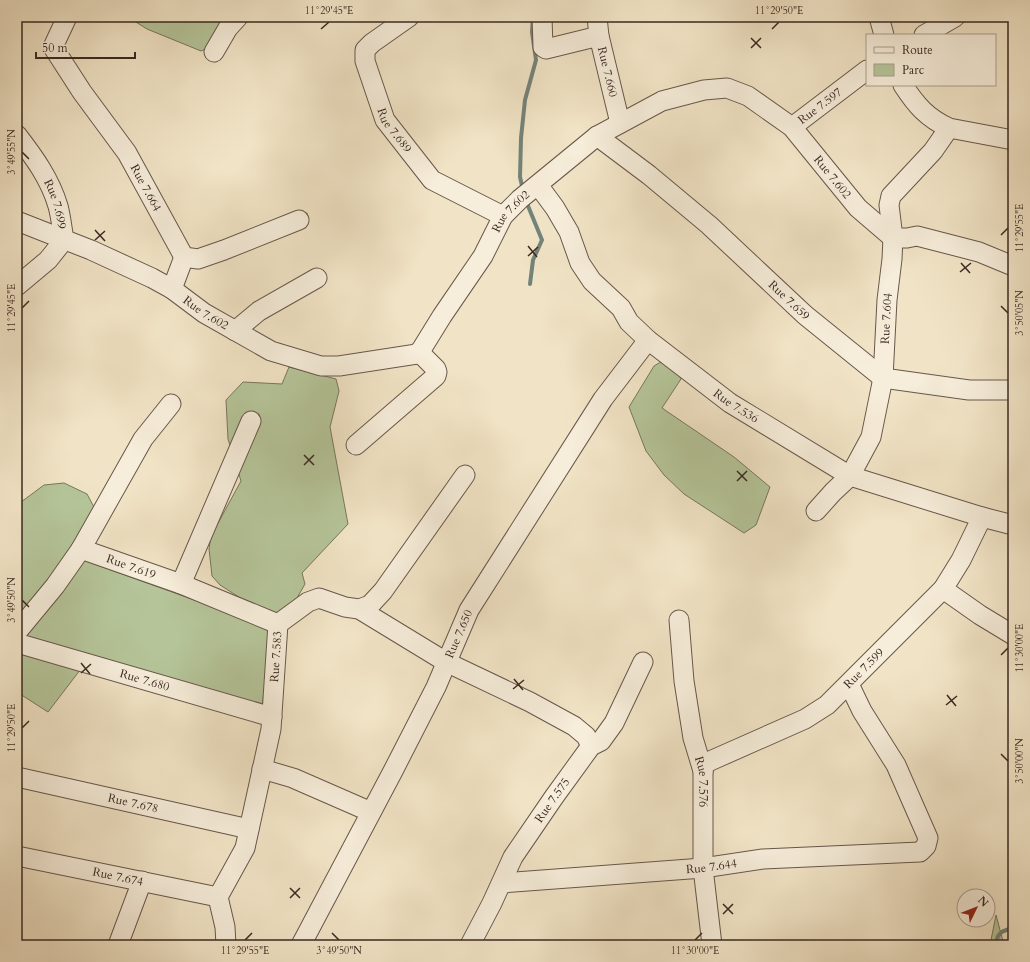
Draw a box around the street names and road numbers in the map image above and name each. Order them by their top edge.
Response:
street label: Rue 7.660 [594,45,621,99]
street label: Rue 7.597 [795,84,845,128]
street label: Rue 7.689 [374,106,415,156]
street label: Rue 7.602 [810,152,855,202]
street label: Rue 7.664 [127,161,165,214]
street label: Rue 7.699 [40,176,70,230]
street label: Rue 7.602 [488,186,533,235]
street label: Rue 7.659 [765,277,813,324]
street label: Rue 7.602 [180,292,232,333]
street label: Rue 7.604 [877,292,896,344]
street label: Rue 7.536 [710,385,762,427]
street label: Rue 7.619 [104,551,158,583]
street label: Rue 7.650 [441,607,476,661]
street label: Rue 7.583 [266,631,286,683]
street label: Rue 7.599 [840,644,888,692]
street label: Rue 7.680 [118,665,172,695]
street label: Rue 7.576 [691,754,711,807]
street label: Rue 7.575 [531,775,573,826]
street label: Rue 7.678 [106,790,160,816]
street label: Rue 7.644 [685,855,738,877]
street label: Rue 7.674 [91,864,145,890]

